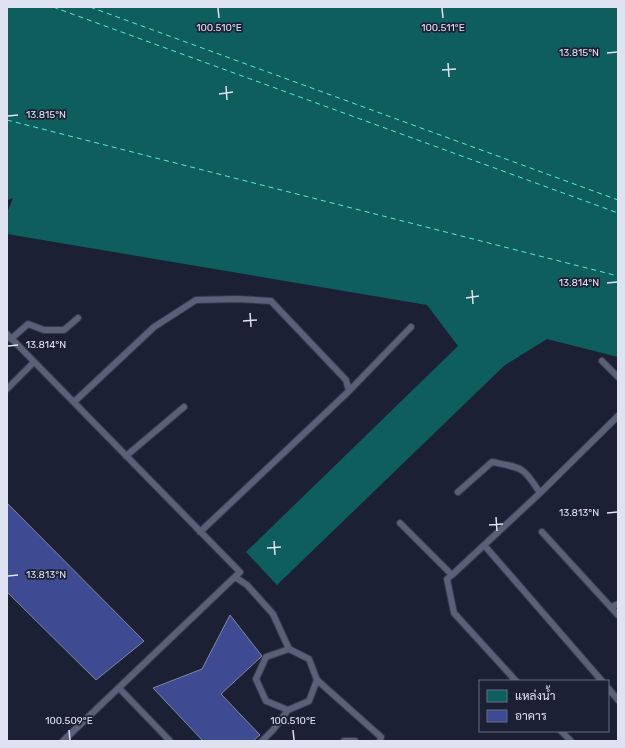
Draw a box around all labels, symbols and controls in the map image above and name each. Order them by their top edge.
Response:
text: 100.510°E [196,22,242,34]
text: 100.511°E [421,22,465,34]
text: 13.815°N [559,47,599,59]
text: 13.815°N [26,109,66,121]
text: 13.814°N [559,277,599,289]
text: 13.814°N [26,339,66,351]
text: 13.813°N [559,507,599,519]
text: 13.813°N [26,569,66,581]
legend [479,680,609,732]
text: แหล่งน้ำ [515,685,555,703]
text: อาคาร [515,709,547,723]
text: 100.509°E [45,715,93,727]
text: 100.510°E [270,715,316,727]

